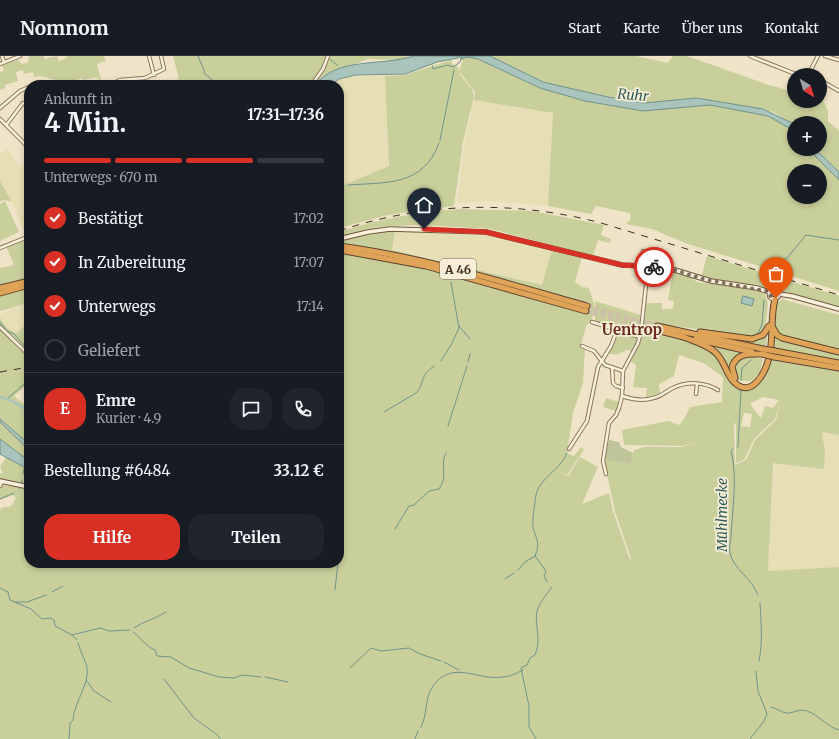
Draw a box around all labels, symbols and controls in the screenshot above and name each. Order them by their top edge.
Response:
text: Nomnom [20,16,109,40]
text: Start [568,19,601,37]
text: Karte [623,19,660,37]
text: Über uns [682,19,743,37]
text: Kontakt [765,19,819,37]
north arrow [787,68,827,108]
map controls [787,68,827,204]
water label: Ruhr [617,85,650,105]
text: Ankunft in [44,91,113,108]
text: 17:31–17:36 [247,105,324,124]
text: 4 Min. [44,106,126,139]
button: + [787,116,827,156]
button: − [787,164,827,204]
text: Unterwegs · 670 m [44,169,157,186]
pin [407,188,441,229]
icon: home [413,194,435,216]
icon: check [44,207,66,229]
text: Bestätigt [78,209,143,228]
text: 17:02 [293,210,324,227]
courier [634,247,674,287]
icon: check [44,251,66,273]
text: In Zubereitung [78,253,186,272]
text: 17:07 [294,254,324,271]
icon: bike [643,256,665,278]
pin [759,257,793,298]
road number: A 46 [440,259,476,279]
icon: bag [765,263,787,285]
icon: check [44,295,66,317]
text: Unterwegs [78,297,156,316]
text: 17:14 [296,298,324,315]
district label: Uentrop [602,320,663,339]
text: Geliefert [78,341,140,360]
button: chat [230,388,272,430]
button: phone [282,388,324,430]
text: Emre [96,391,136,410]
text: E [60,399,70,418]
text: Kurier · 4.9 [96,410,161,427]
text: Bestellung #6484 [44,461,171,480]
text: 33.12 € [273,461,324,480]
water label: Mühlmecke [713,478,731,553]
button: Hilfe [44,514,180,560]
button: Teilen [188,514,324,560]

